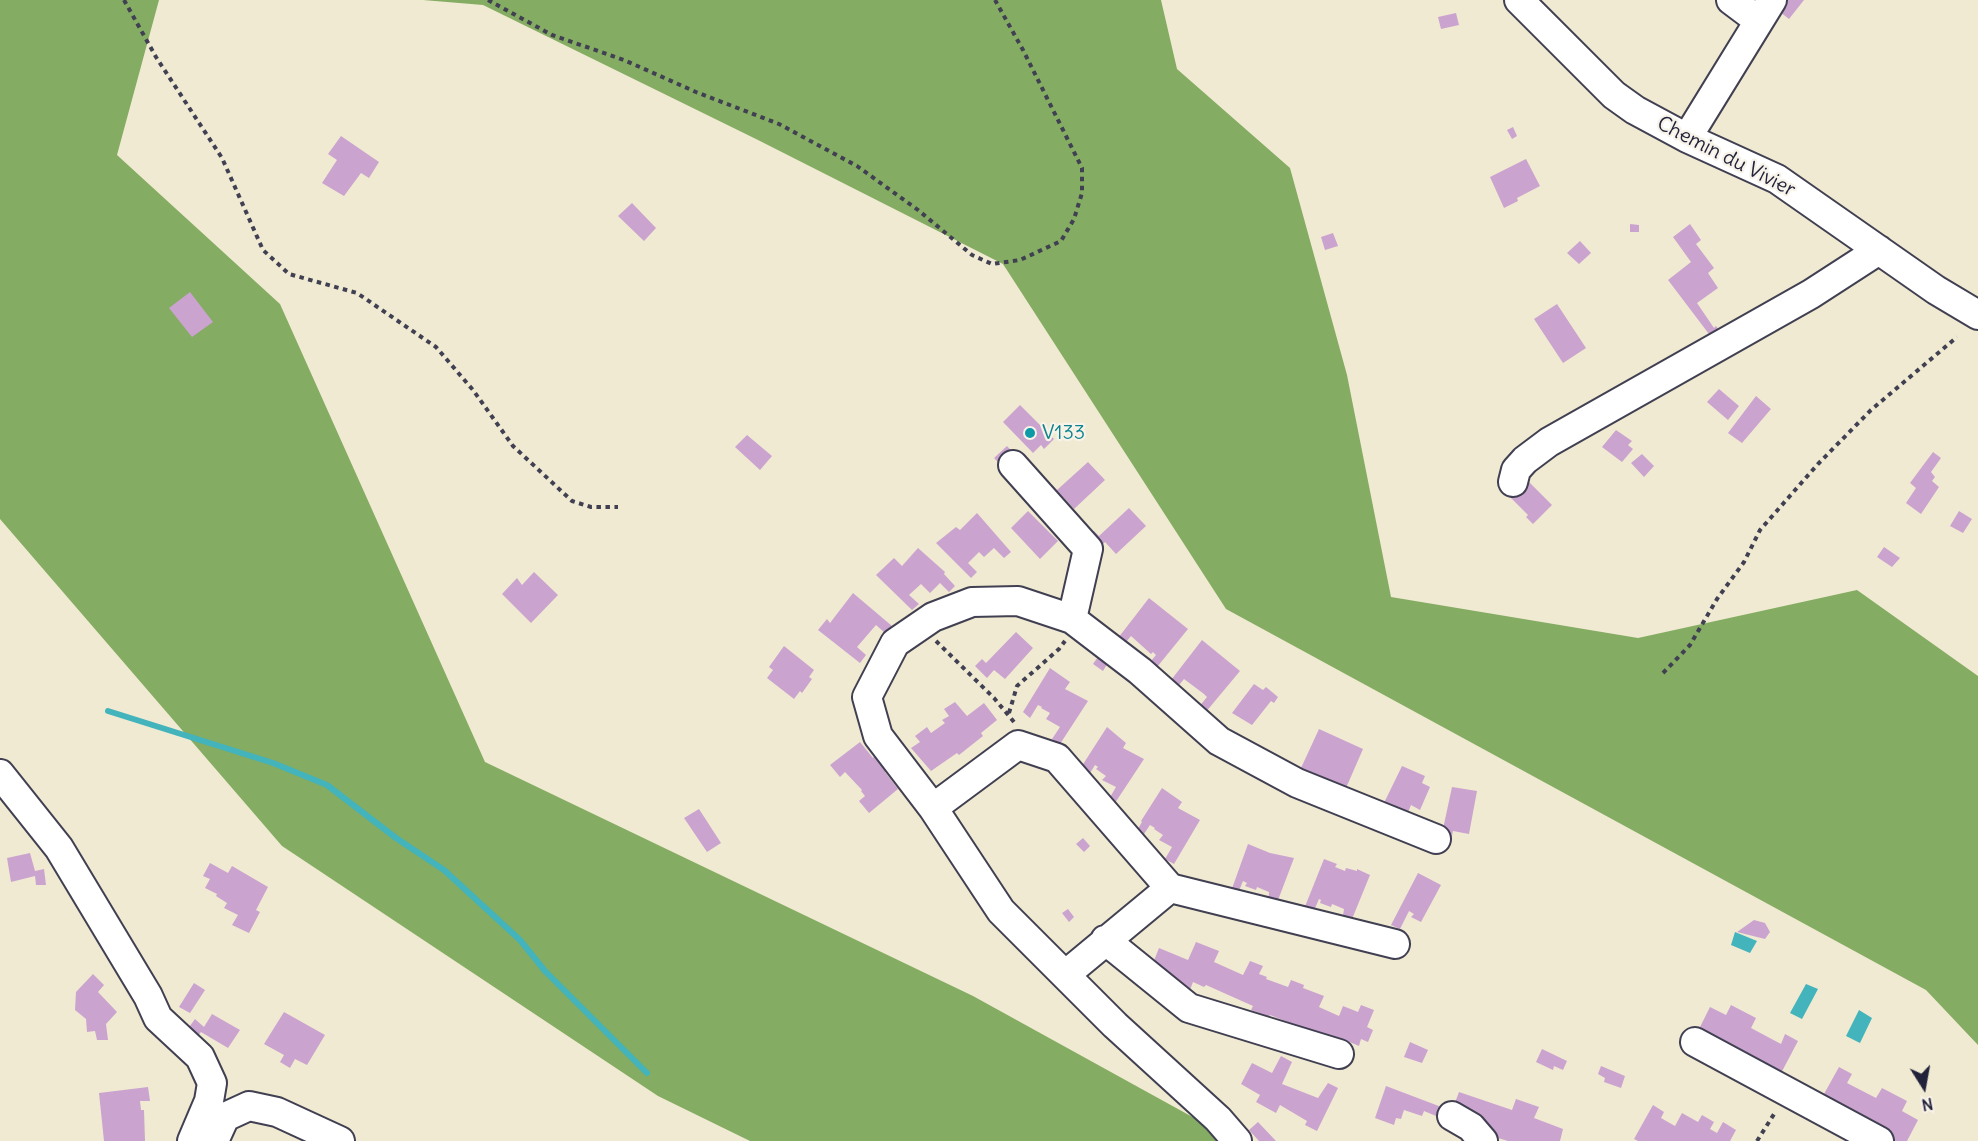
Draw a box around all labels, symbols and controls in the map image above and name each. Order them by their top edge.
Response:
street label: Chemin du Vivier [1653,112,1799,202]
place label: V133 [1042,421,1085,445]
marker: V133 [1023,426,1037,440]
north arrow [1894,1057,1954,1117]
text: N [1920,1094,1935,1116]

